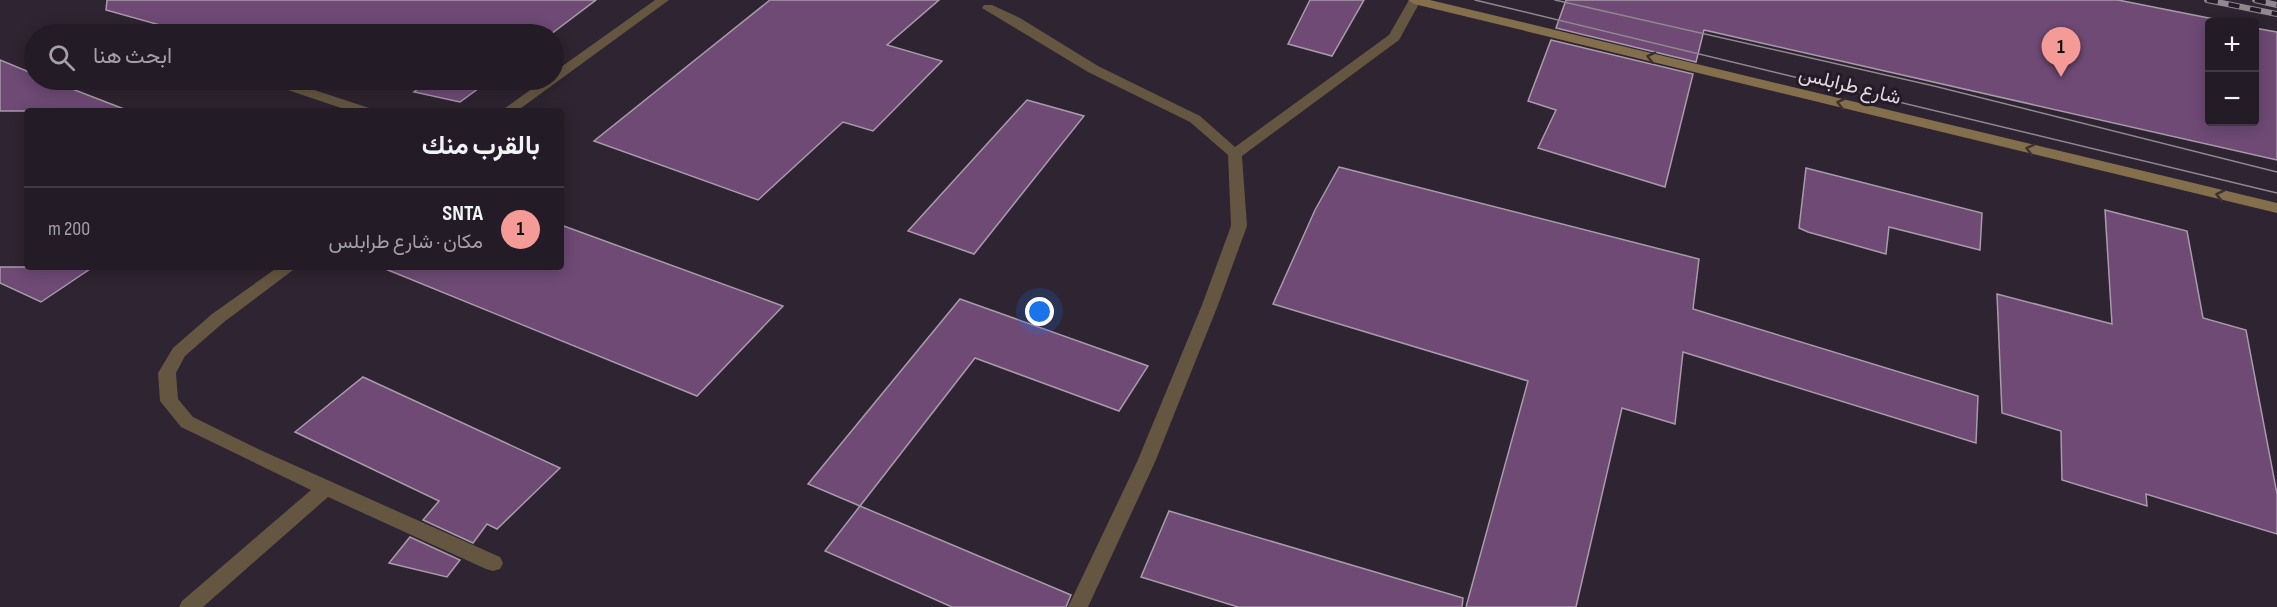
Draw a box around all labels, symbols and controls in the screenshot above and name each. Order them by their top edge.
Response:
map controls [2205,18,2259,126]
button: + [2205,18,2259,72]
search box [24,24,564,90]
pin: 1 [2042,28,2080,77]
icon: search [45,41,78,74]
text: ابحث هنا [93,43,172,70]
one-way arrow [1647,52,1657,65]
street label: شارع طرابلس [1796,62,1903,111]
button: − [2205,72,2259,126]
one-way arrow [1836,98,1846,111]
text: بالقرب منك [422,131,540,162]
one-way arrow [2026,144,2036,157]
one-way arrow [2215,189,2225,202]
text: SNTA [442,200,483,227]
text: 200 m [48,217,90,241]
text: 1 [517,217,524,241]
text: مكان · شارع طرابلس [329,230,483,254]
your location [1025,297,1054,326]

